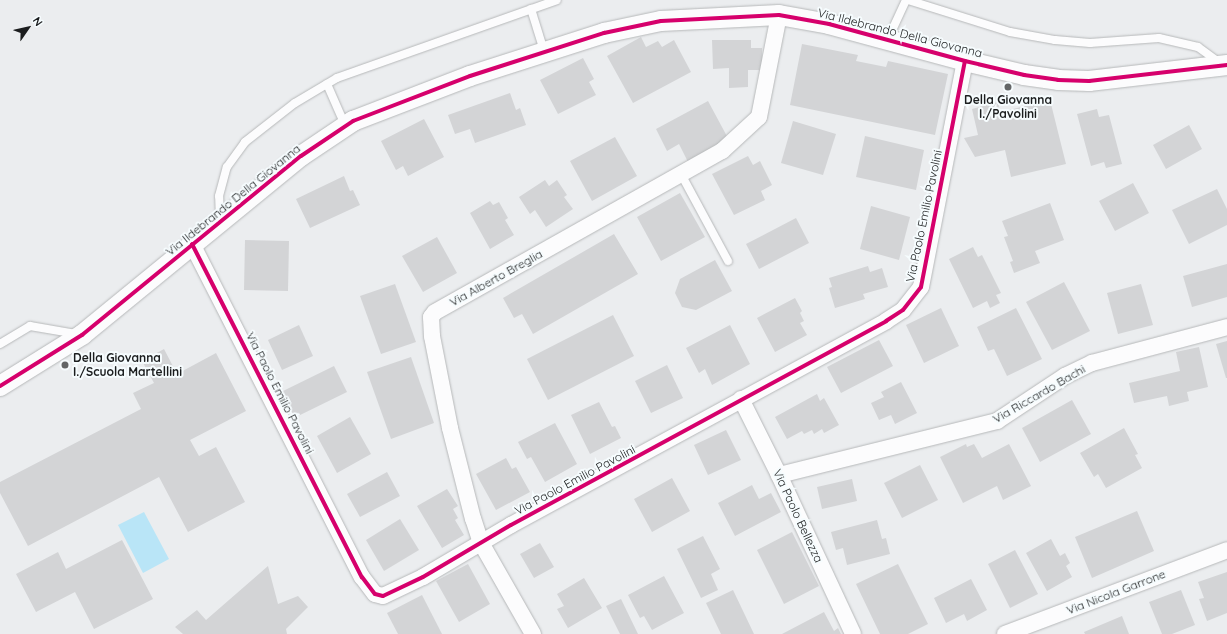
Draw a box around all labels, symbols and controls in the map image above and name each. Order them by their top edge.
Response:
street label: Via Ildebrando Della Giovanna [816,6,984,60]
north arrow [8,8,48,48]
text: N [30,14,46,29]
marker: Della Giovanna I./Pavolini [1003,82,1013,92]
place label: Della Giovanna I./Pavolini [964,93,1052,121]
street label: Via Ildebrando Della Giovanna [163,141,303,259]
street label: Via Paolo Emilio Pavolini [903,149,945,283]
street label: Via Alberto Breglia [447,247,545,309]
street label: Via Paolo Emilio Pavolini [243,330,317,456]
place label: Della Giovanna I./Scuola Martellini [73,351,182,379]
marker: Della Giovanna I./Scuola Martellini [60,360,70,370]
street label: Via Riccardo Bachi [990,362,1088,426]
street label: Via Paolo Emilio Pavolini [512,442,638,518]
street label: Via Paolo Bellezza [770,467,826,565]
street label: Via Nicola Garrone [1064,566,1168,618]

